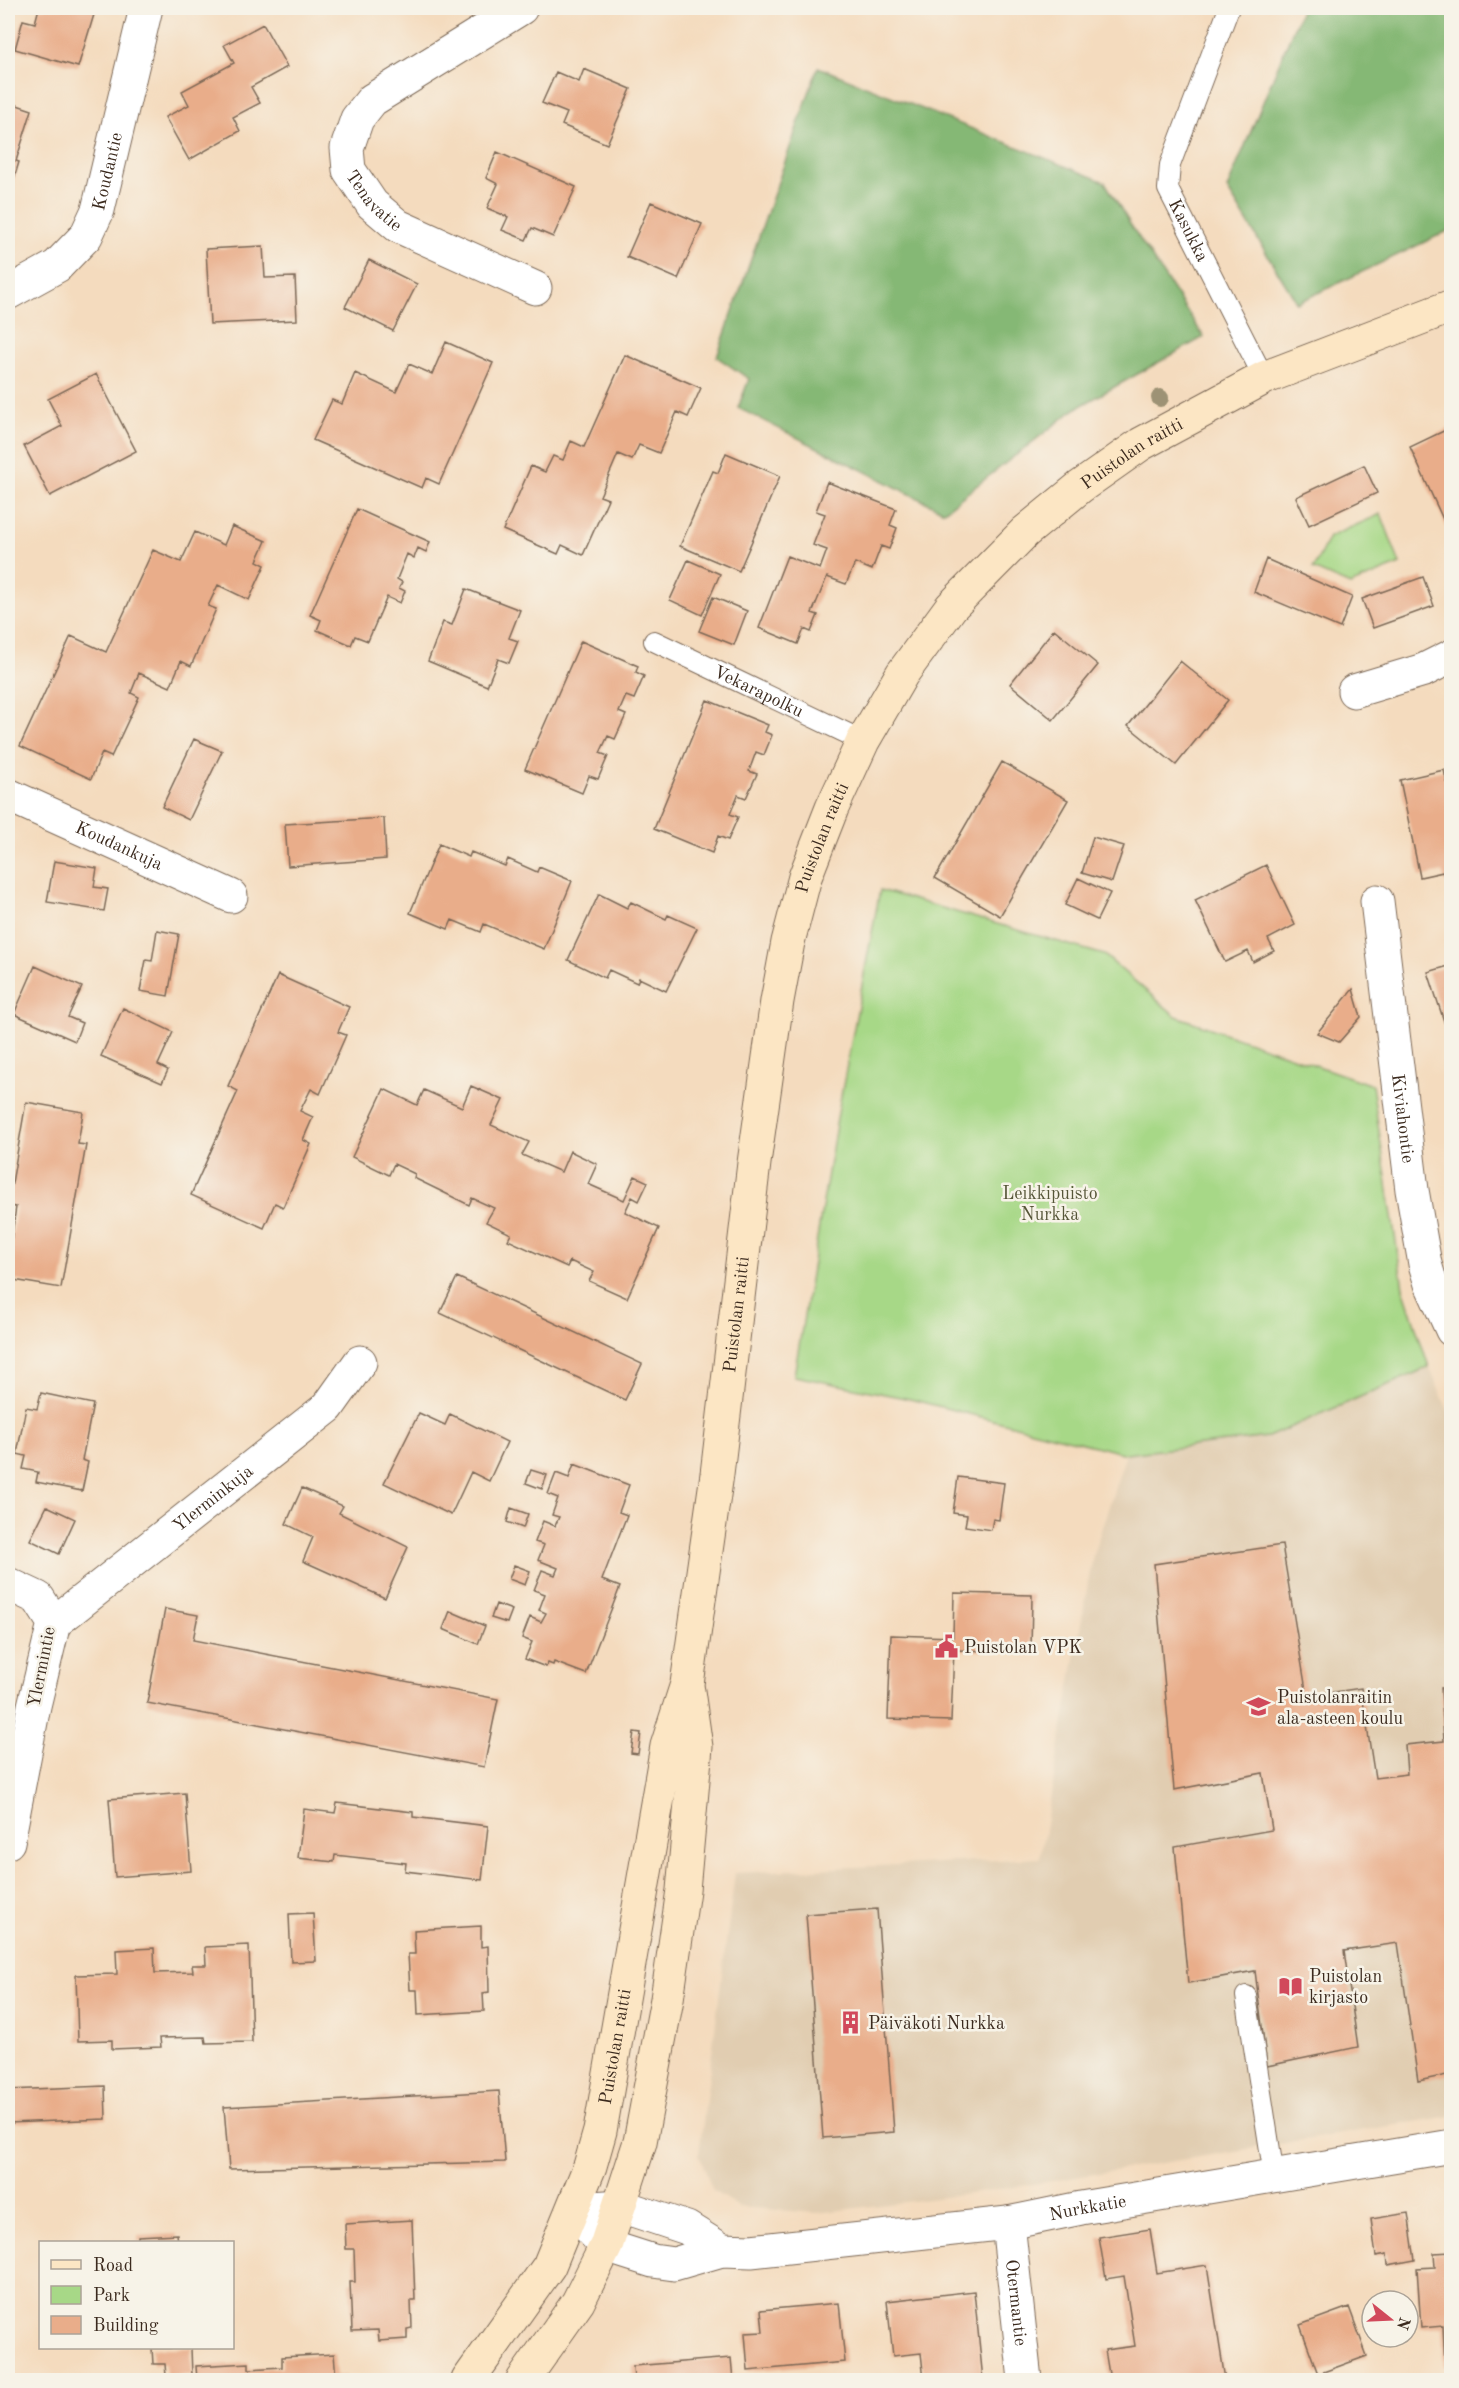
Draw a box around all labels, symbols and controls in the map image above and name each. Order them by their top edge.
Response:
street label: Koudantie [90,131,126,212]
street label: Tenavatie [342,167,405,235]
street label: Kasukka [1165,196,1211,265]
street label: Puistolan raitti [1078,415,1186,493]
street label: Vekarapolku [710,663,806,721]
street label: Puistolan raitti [793,780,852,895]
street label: Koudankuja [72,819,165,874]
street label: Kiviahontie [1388,1073,1417,1164]
park label: Leikkipuisto Nurkka [1002,1185,1098,1224]
street label: Puistolan raitti [721,1255,753,1374]
street label: Ylerminkuja [170,1462,257,1536]
street label: Ylermintie [25,1625,59,1709]
public building icon: Puistolan VPK [933,1634,959,1660]
place label: Puistolan VPK [964,1639,1082,1657]
place label: Puistolanraitin ala-asteen koulu [1277,1689,1403,1728]
school or university icon: Puistolanraitin ala-asteen koulu [1246,1694,1272,1720]
place label: Puistolan kirjasto [1309,1968,1383,2007]
library icon: Puistolan kirjasto [1278,1973,1304,1999]
street label: Puistolan raitti [597,1987,635,2106]
building icon: Päiväkoti Nurkka [837,2010,863,2036]
place label: Päiväkoti Nurkka [868,2015,1005,2033]
street label: Nurkkatie [1048,2193,1128,2224]
legend [39,2241,234,2349]
text: Road [93,2257,133,2275]
street label: Otermantie [1002,2258,1029,2347]
text: Park [93,2287,130,2305]
north arrow [1360,2289,1420,2349]
text: N [1393,2315,1412,2332]
text: Building [93,2317,159,2335]

